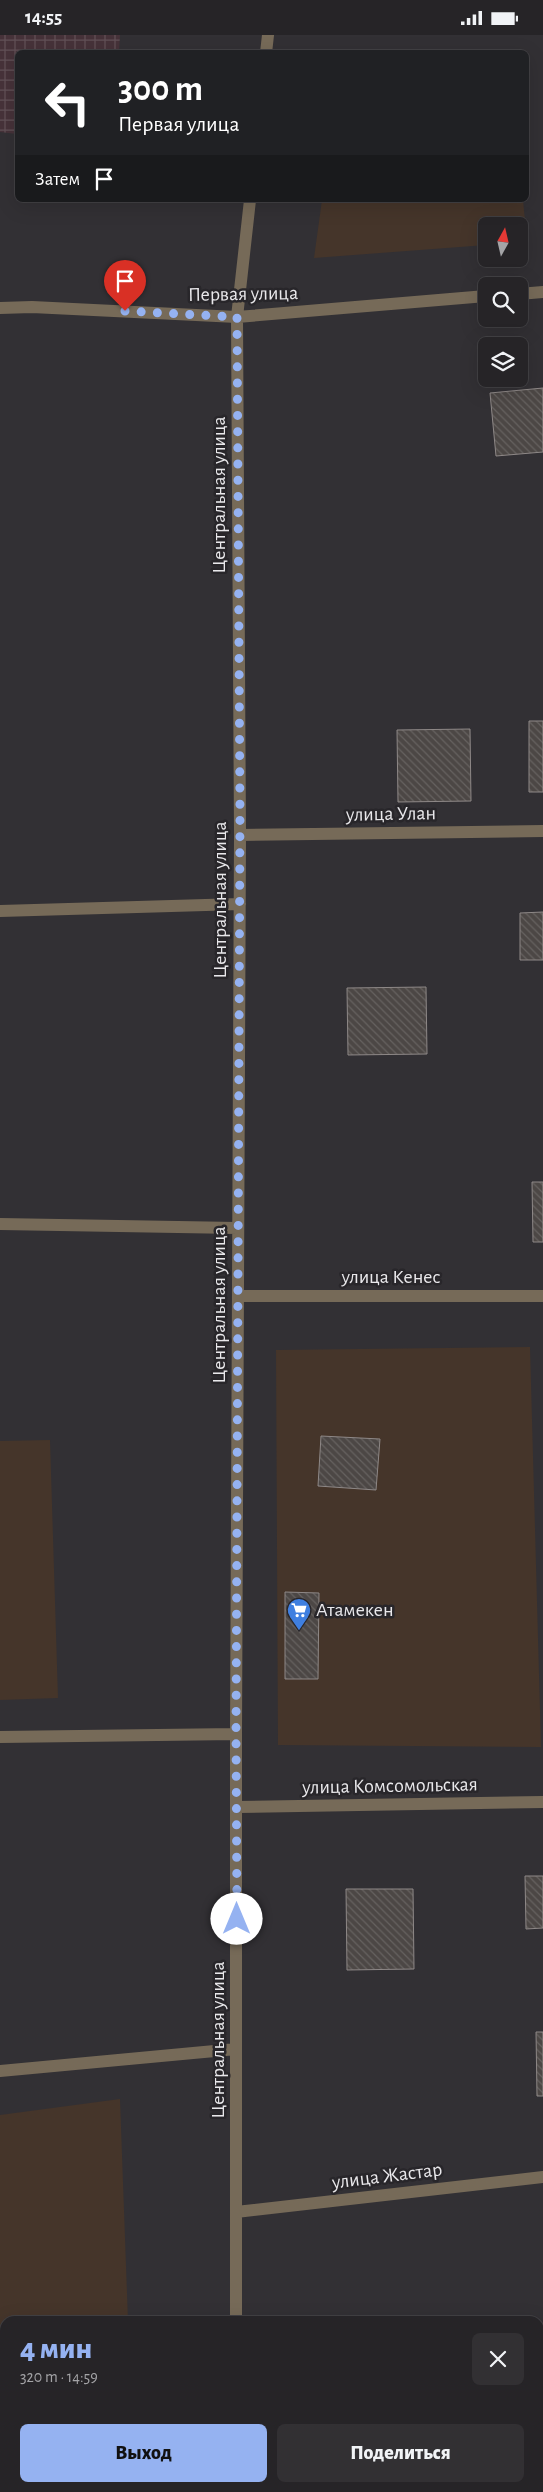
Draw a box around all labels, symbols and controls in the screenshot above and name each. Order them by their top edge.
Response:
text: 14:55 [25,8,62,27]
icon: left [35,70,100,135]
text: 300 m [118,72,203,107]
text: Первая улица [118,113,240,135]
icon: arrive [90,165,118,193]
text: Затем [35,170,80,189]
north arrow [478,217,528,267]
map controls [478,217,528,387]
pin [104,260,146,311]
icon: arrive [111,267,139,295]
button: search [478,277,528,327]
street label: Первая улица [188,283,298,305]
button: layers [478,337,528,387]
street label: Центральная улица [209,416,229,574]
street label: улица Улан [345,803,436,825]
street label: Центральная улица [210,821,230,979]
street label: Центральная улица [209,1226,229,1384]
street label: улица Кенес [340,1267,441,1287]
supermarket icon: Атамекен [286,1597,312,1631]
place label: Атамекен [316,1600,394,1620]
street label: улица Комсомольская [301,1774,478,1798]
position arrow [210,1892,262,1944]
street label: Центральная улица [208,1961,228,2119]
street label: улица Жастар [330,2159,443,2193]
button: close [472,2333,524,2385]
text: 4 мин [20,2334,92,2364]
text: 320 m · 14:59 [20,2369,98,2385]
button: Выход [20,2424,267,2482]
button: Поделиться [277,2424,524,2482]

